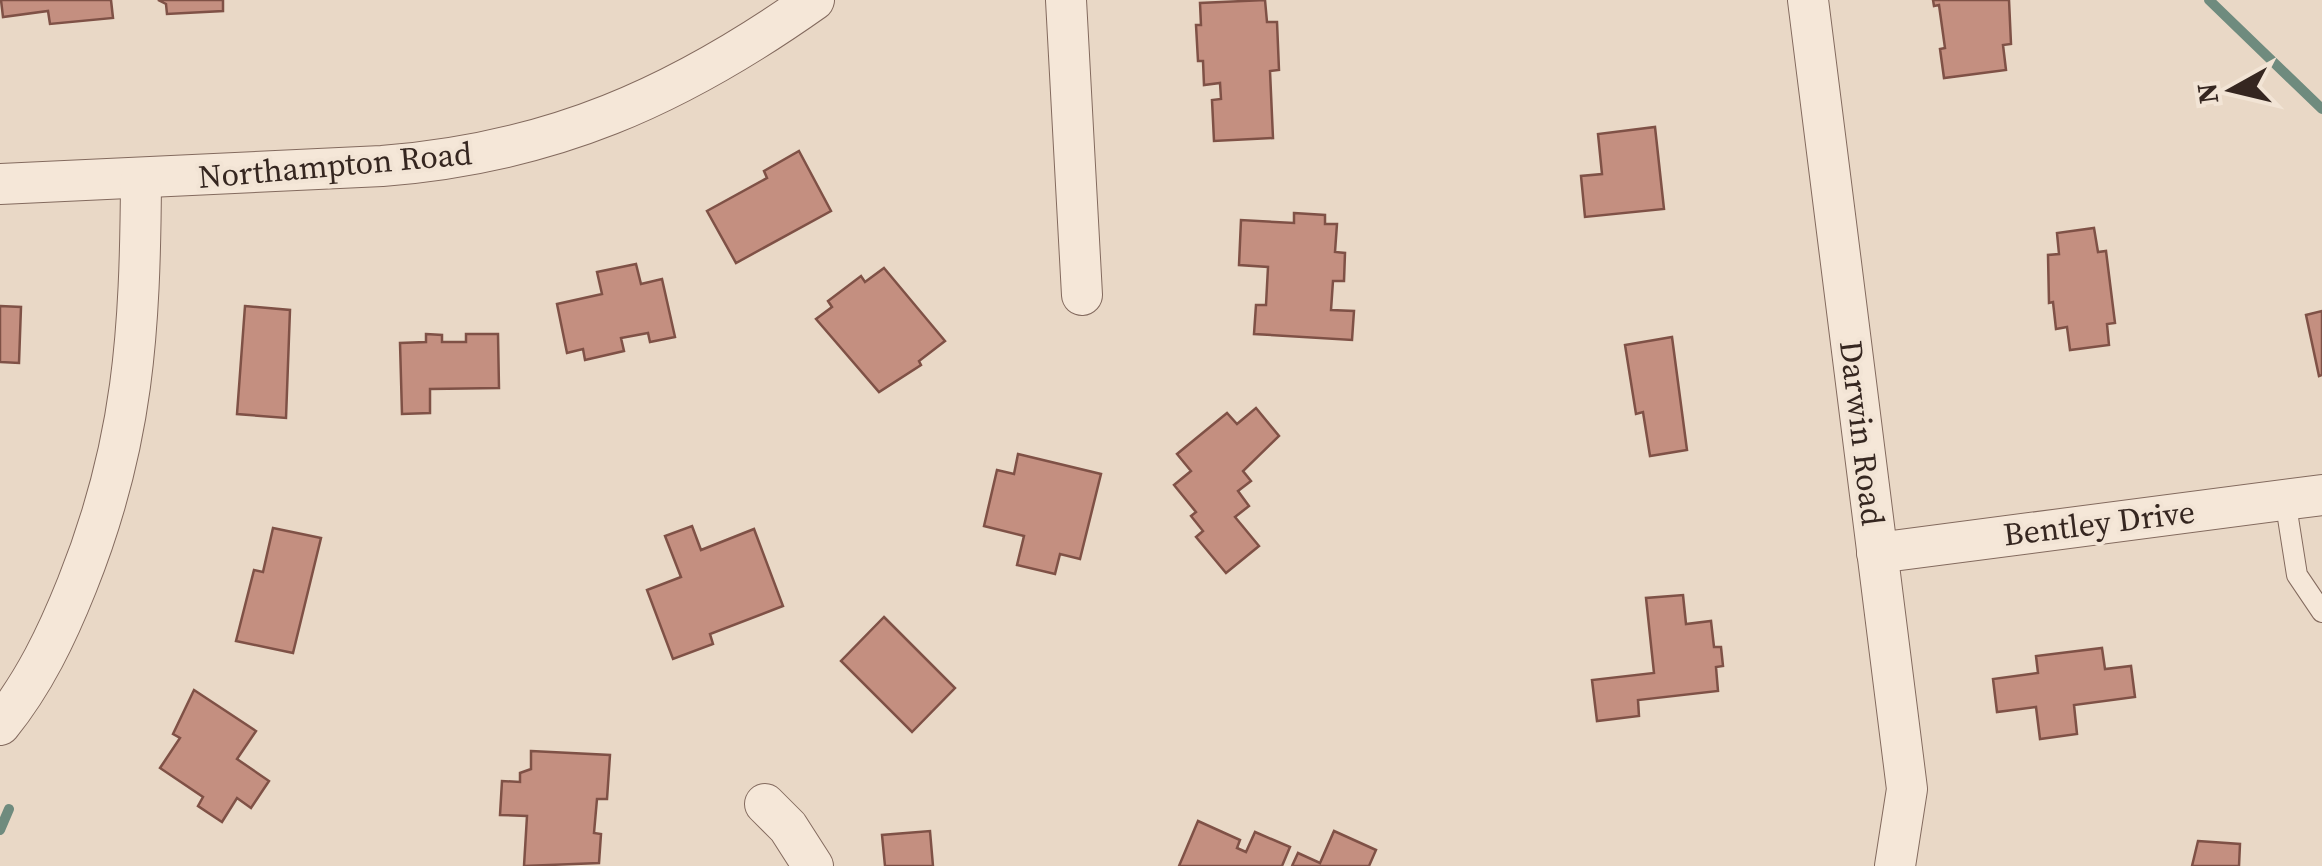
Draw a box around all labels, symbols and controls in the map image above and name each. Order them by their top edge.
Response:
north arrow [2182,40,2282,140]
text: N [2187,81,2227,106]
street label: Northampton Road [196,131,474,199]
street label: Darwin Road [1829,338,1895,528]
street label: Bentley Drive [2001,489,2197,557]

